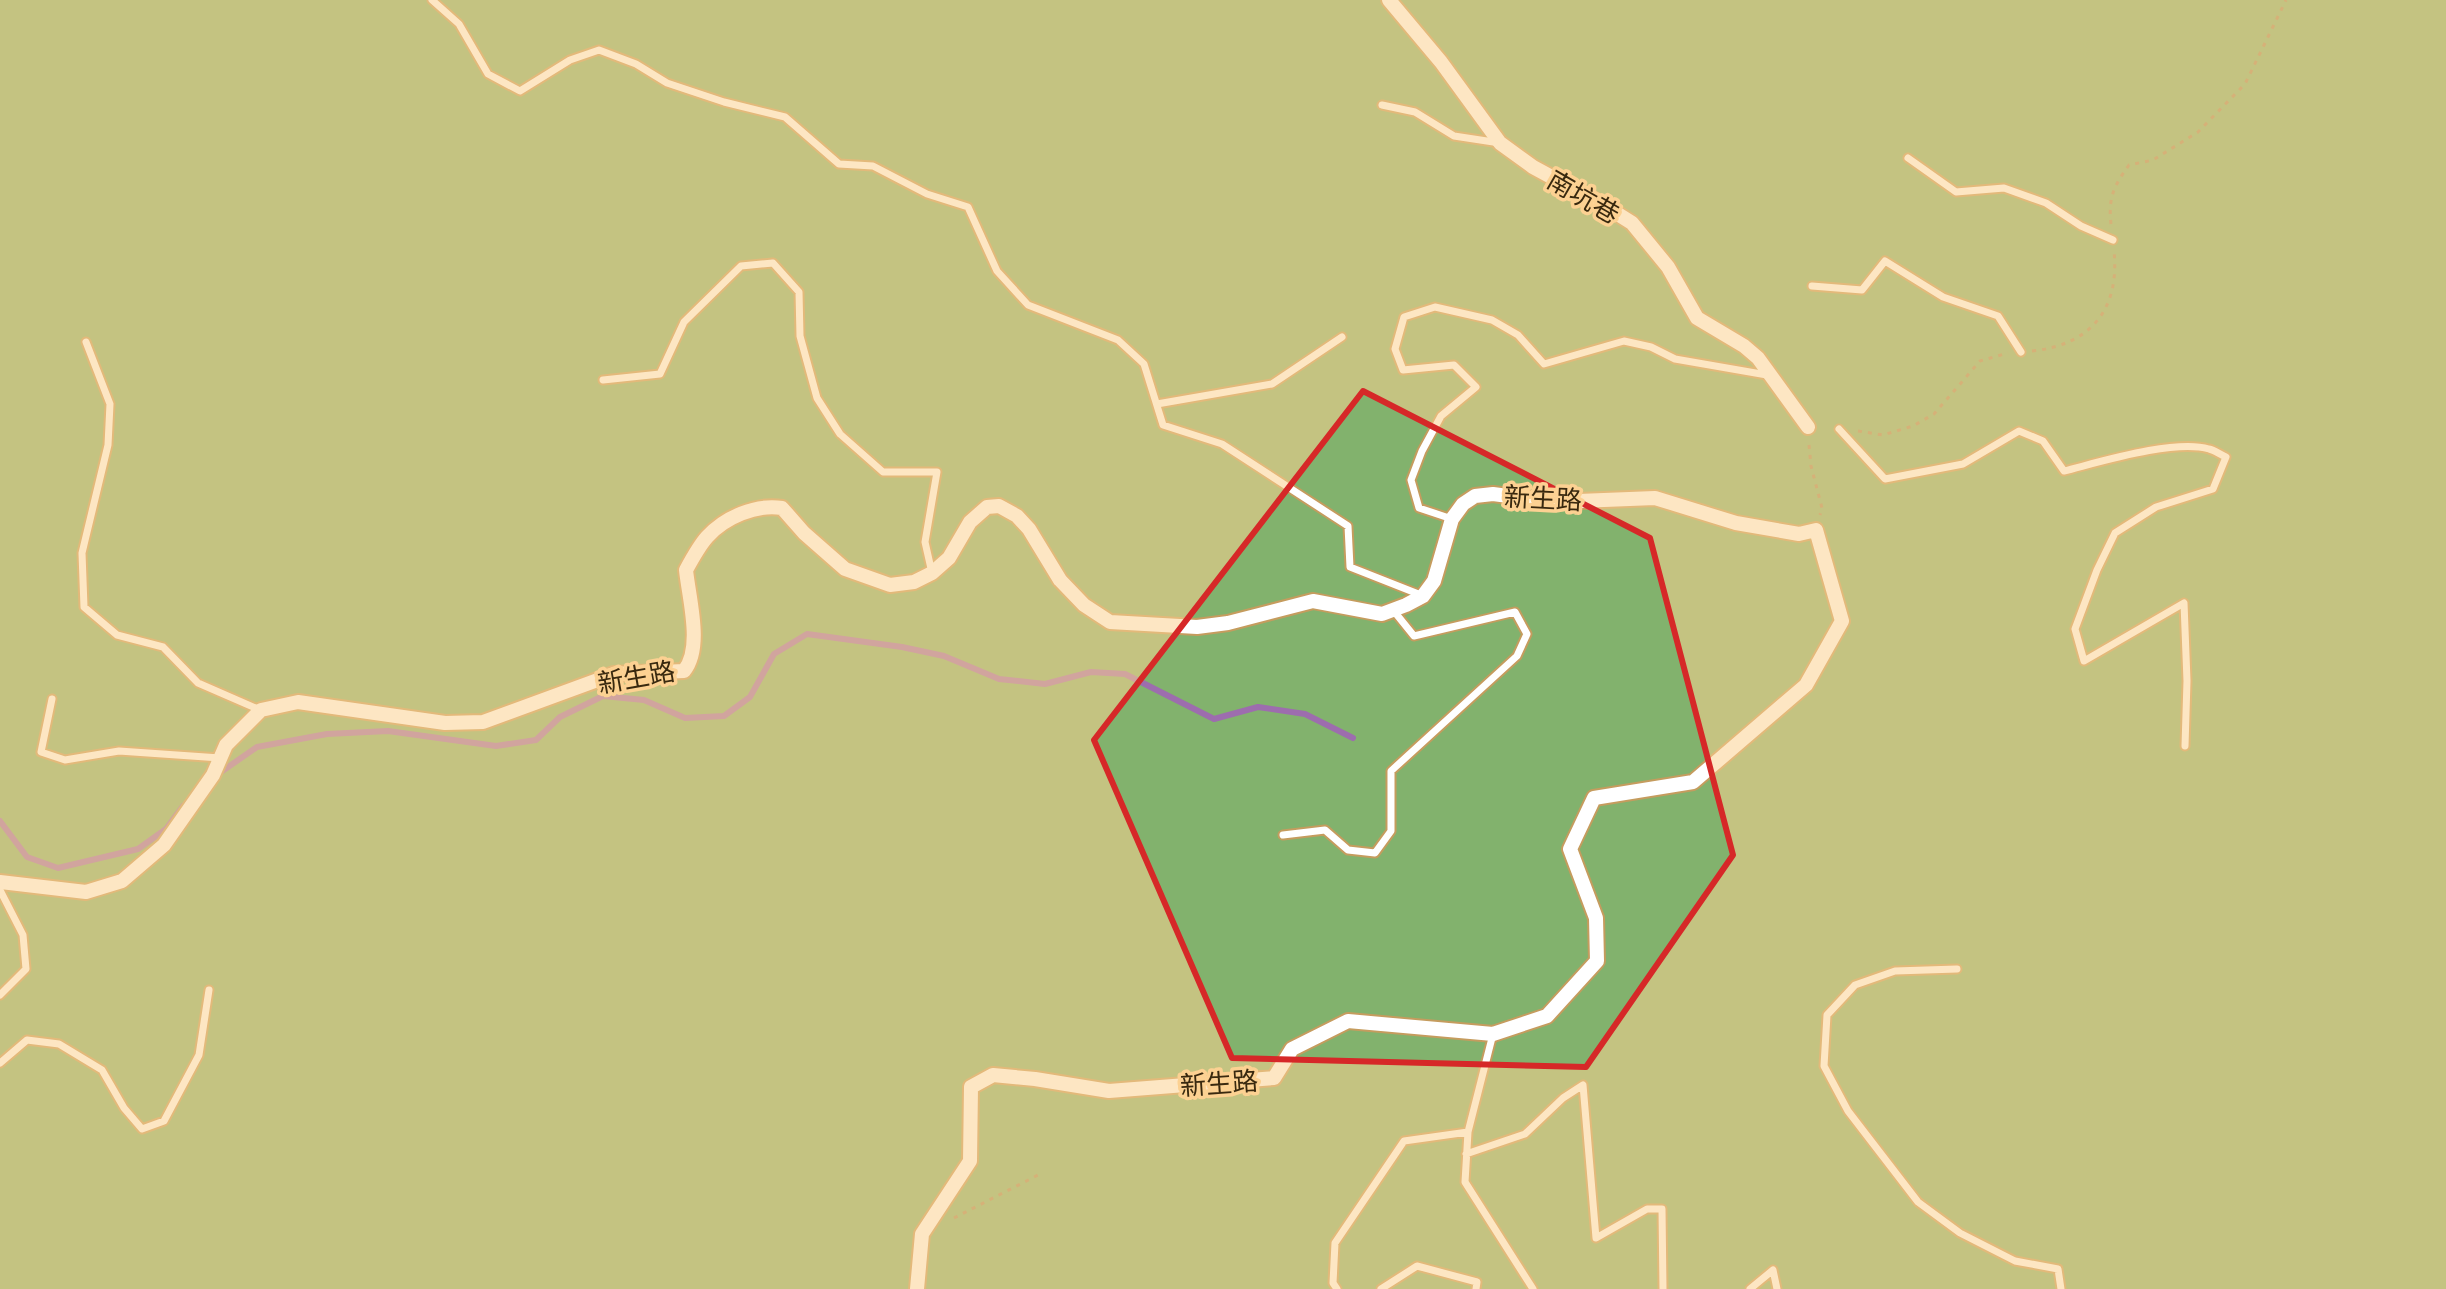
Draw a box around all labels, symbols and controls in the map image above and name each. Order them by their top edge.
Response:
street label: 南坑巷 [1542,163,1626,229]
street label: 新生路 [1503,479,1583,515]
street label: 新生路 [595,654,677,698]
street label: 新生路 [1179,1064,1259,1100]

